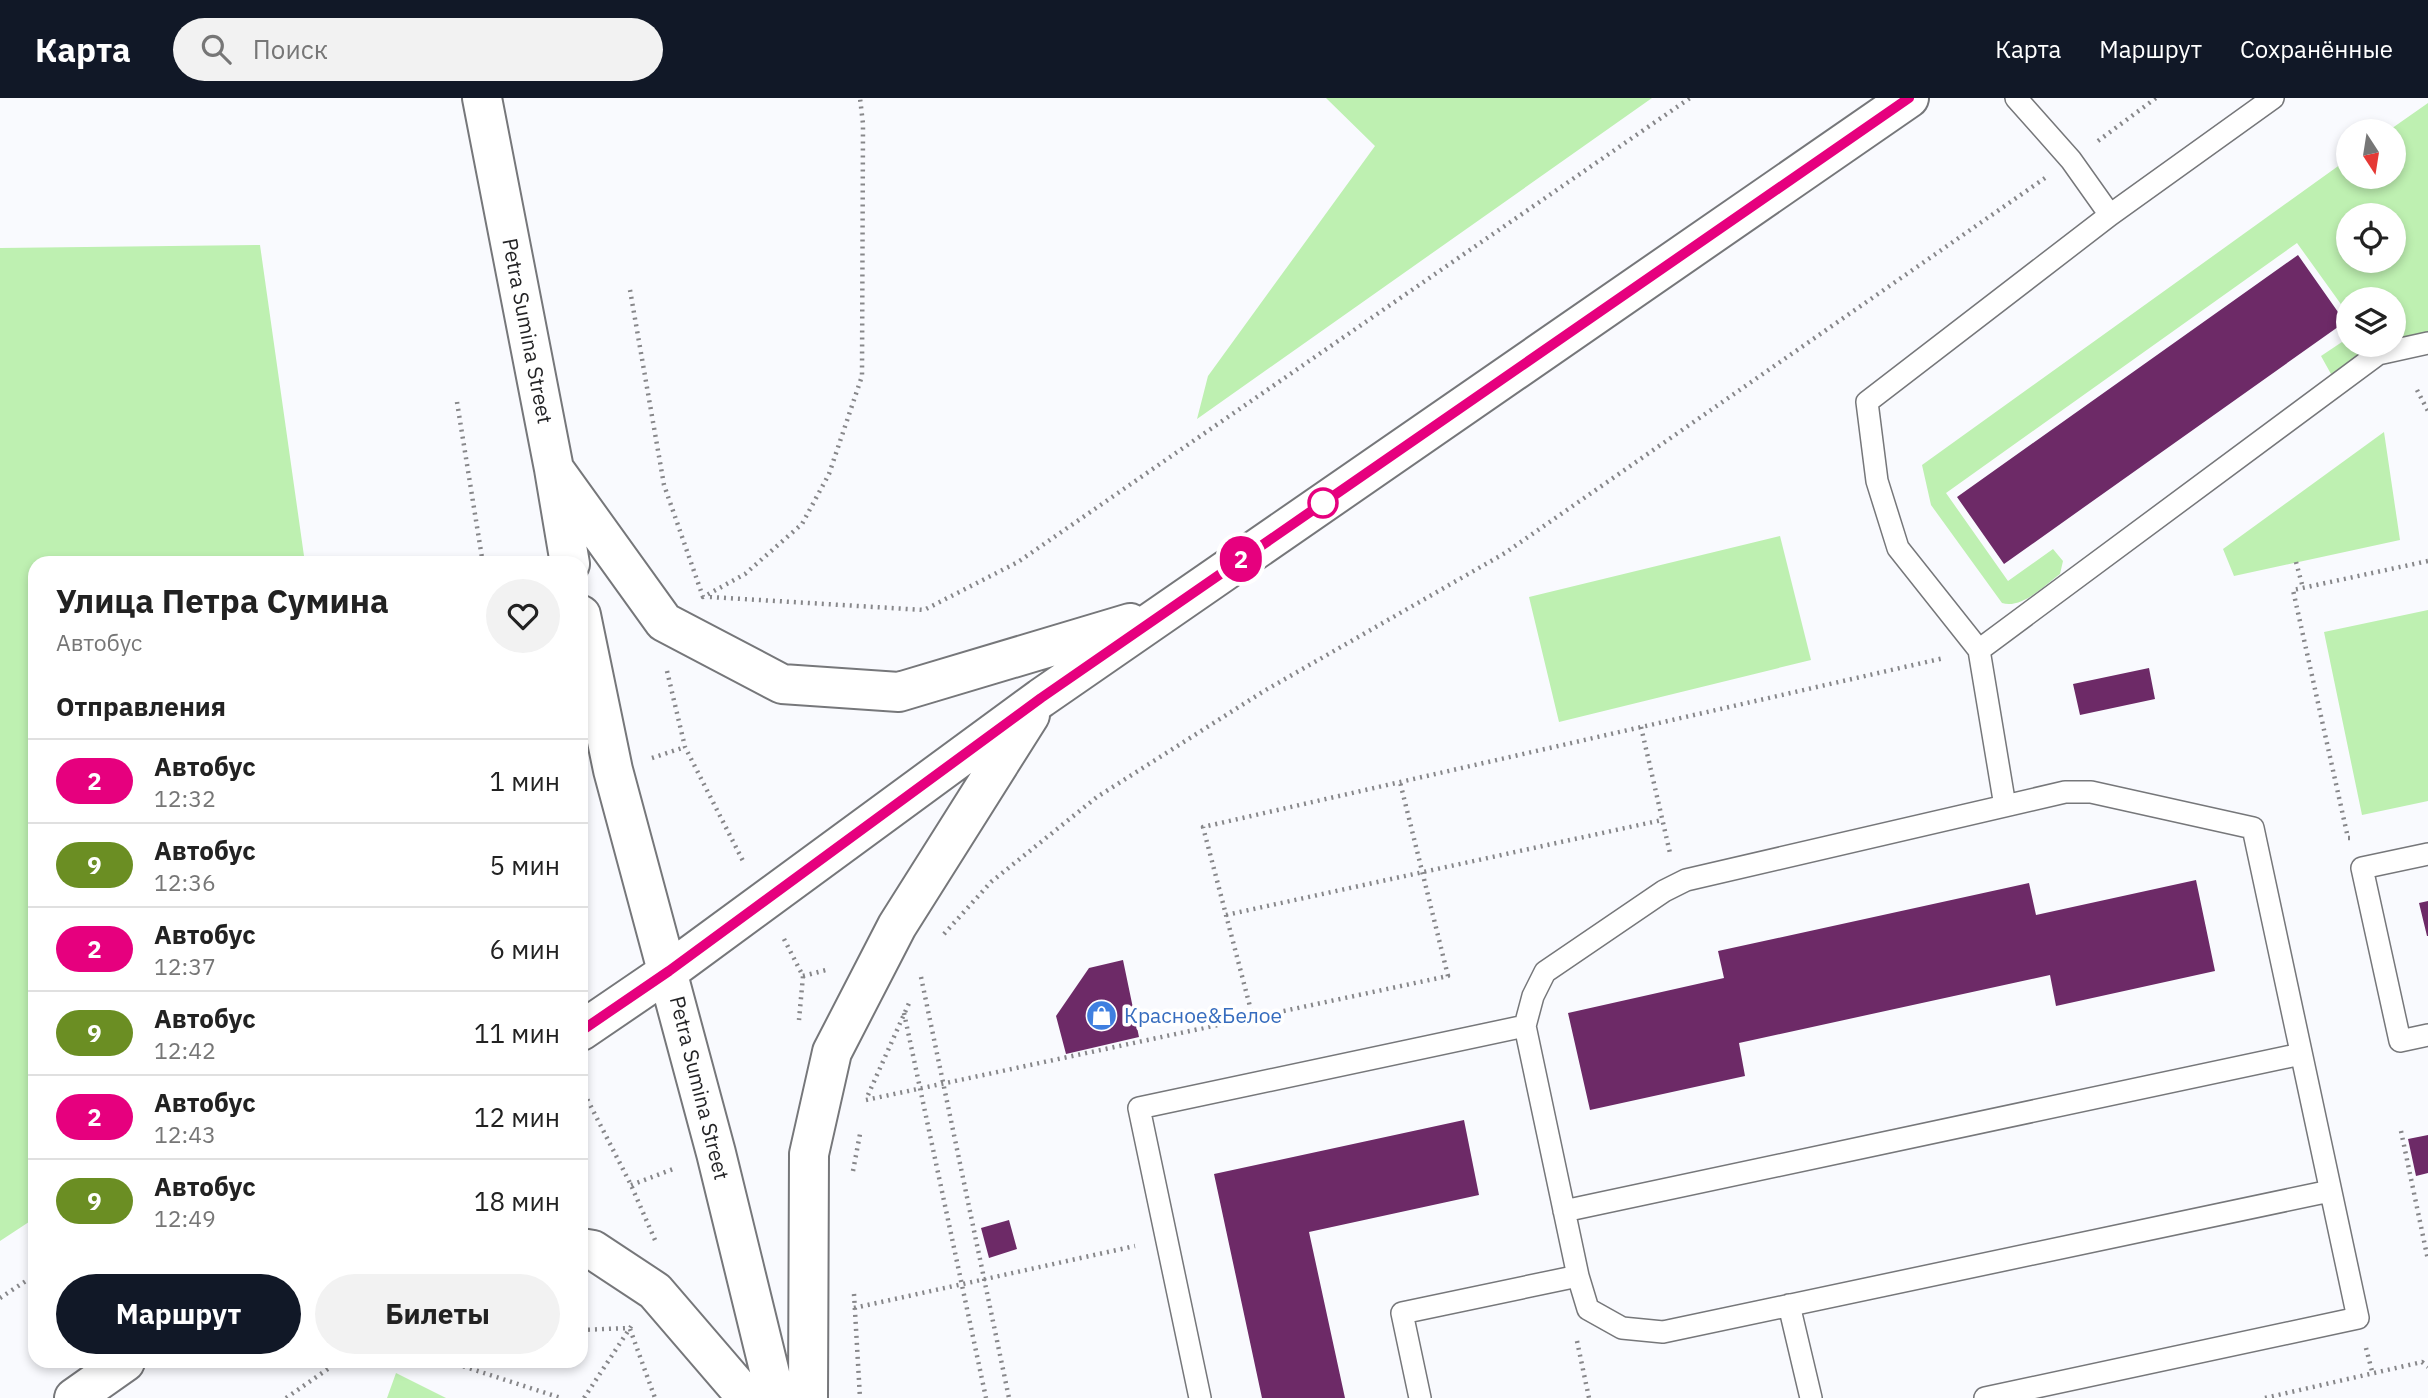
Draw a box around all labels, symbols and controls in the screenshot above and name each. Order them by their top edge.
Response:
search box [173,18,663,81]
text: Карта [35,28,131,71]
icon: search [197,30,235,68]
text: Поиск [253,32,328,66]
text: Карта [1995,33,2061,65]
text: Маршрут [2099,33,2202,65]
text: Сохранённые [2240,33,2393,65]
north arrow [2336,119,2406,189]
map controls [2336,119,2406,357]
button: locate [2336,203,2406,273]
street label: Petra Sumina Street [496,236,560,426]
button: layers [2336,287,2406,357]
unlabelled marker [1308,488,1338,518]
line badge: 2 [1218,536,1264,582]
text: 2 [1234,543,1248,575]
text: Улица Петра Сумина [56,579,389,622]
button: heart [486,579,560,653]
text: Автобус [56,627,142,657]
text: Отправления [56,689,226,723]
text: Автобус [154,749,256,783]
text: 1 мин [490,764,560,798]
text: 2 [87,765,102,797]
text: 12:32 [154,783,216,813]
text: Автобус [154,833,256,867]
text: 5 мин [490,848,560,882]
text: 9 [87,849,102,881]
text: 12:36 [154,867,216,897]
text: Автобус [154,917,256,951]
text: 6 мин [490,932,560,966]
text: 2 [87,933,102,965]
text: 12:37 [154,951,216,981]
street label: Petra Sumina Street [664,993,736,1183]
shop icon: Красное&Белое [1084,999,1118,1033]
text: Автобус [154,1001,256,1035]
place label: Красное&Белое [1124,1001,1282,1029]
text: 11 мин [474,1016,560,1050]
text: 9 [87,1017,102,1049]
text: 12:42 [154,1035,216,1065]
text: Автобус [154,1085,256,1119]
text: 12 мин [474,1100,560,1134]
text: 2 [87,1101,102,1133]
text: 12:43 [154,1119,216,1149]
text: Автобус [154,1169,256,1203]
text: 18 мин [474,1184,560,1218]
text: 9 [87,1185,102,1217]
text: 12:49 [154,1203,216,1233]
button: Маршрут [56,1274,301,1354]
button: Билеты [315,1274,560,1354]

